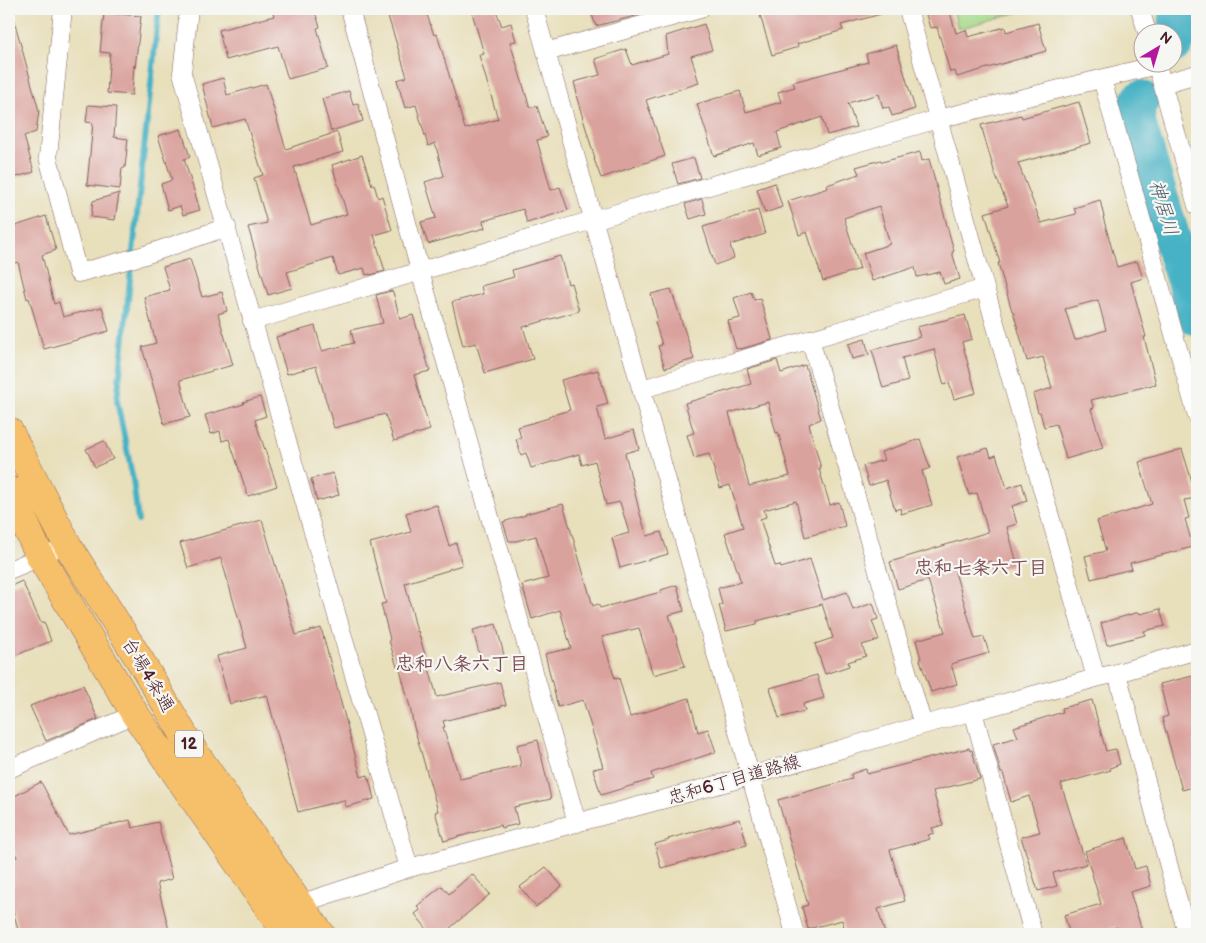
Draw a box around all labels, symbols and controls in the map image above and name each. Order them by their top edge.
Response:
north arrow [1134,22,1184,72]
text: N [1156,28,1175,48]
water label: 神居川 [1144,177,1182,239]
district label: 忠和七条六丁目 [914,557,1048,580]
street label: 台場4条通 [118,634,178,716]
district label: 忠和八条六丁目 [395,653,529,676]
road number: 12 [175,731,203,758]
street label: 忠和6丁目道路線 [665,751,803,809]

